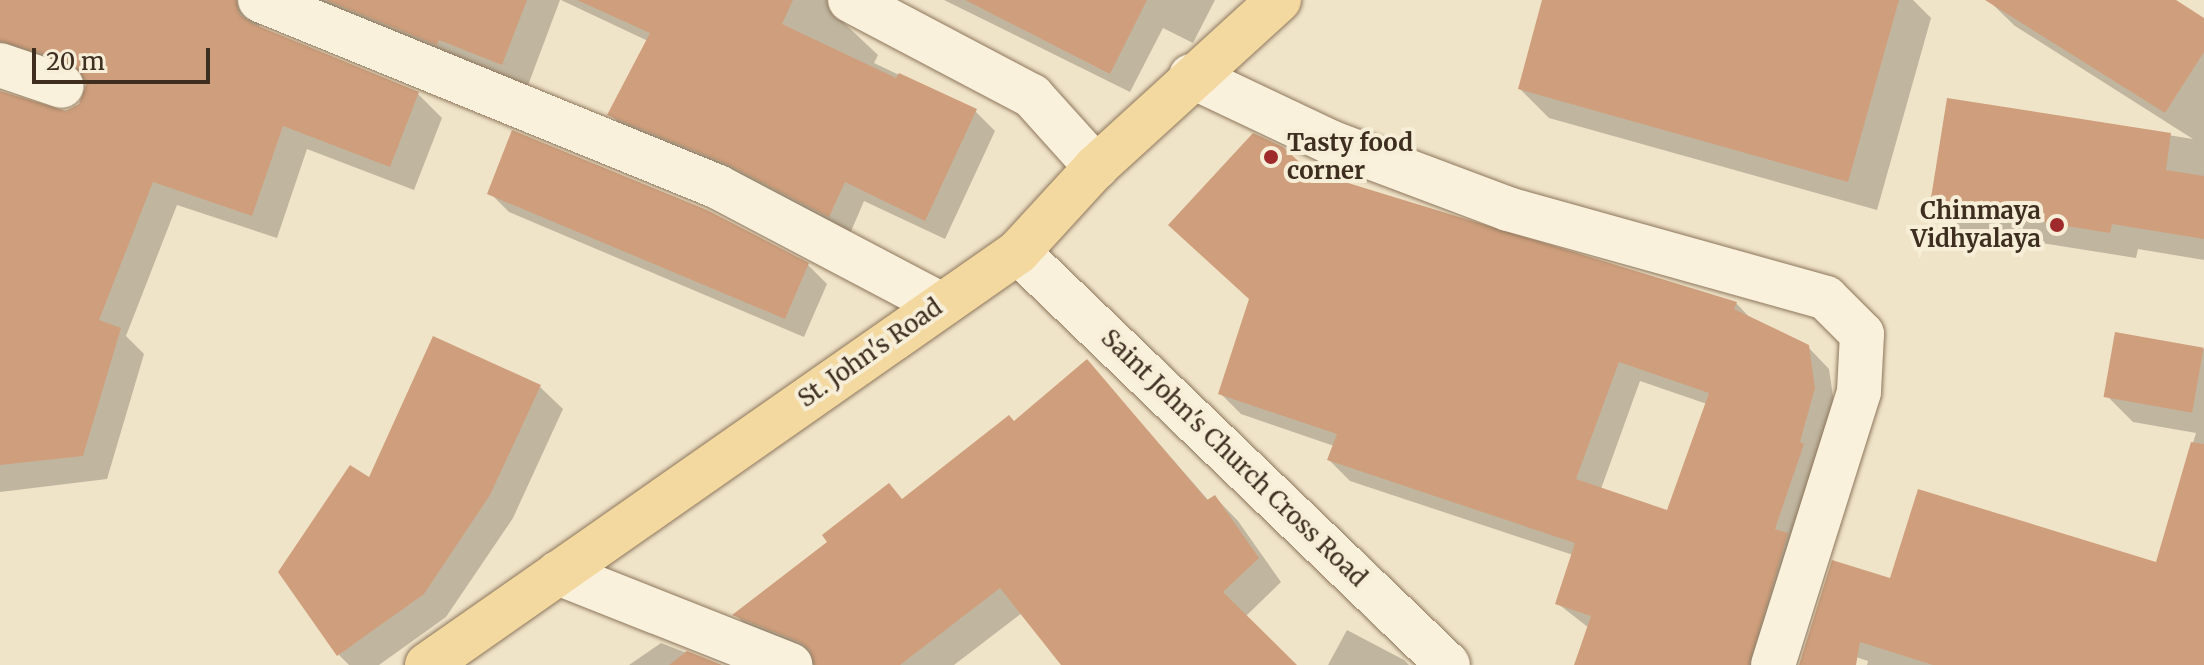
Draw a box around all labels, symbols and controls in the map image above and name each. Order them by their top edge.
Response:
scale bar [36,32,214,82]
text: 20 m [46,46,105,77]
place label: Tasty food corner [1287,129,1413,185]
marker: Tasty food corner [1262,148,1280,166]
place label: Chinmaya Vidhyalaya [1911,197,2041,253]
marker: Chinmaya Vidhyalaya [2048,216,2066,234]
street label: St. John's Road [793,293,947,413]
street label: Saint John's Church Cross Road [1095,323,1373,593]

